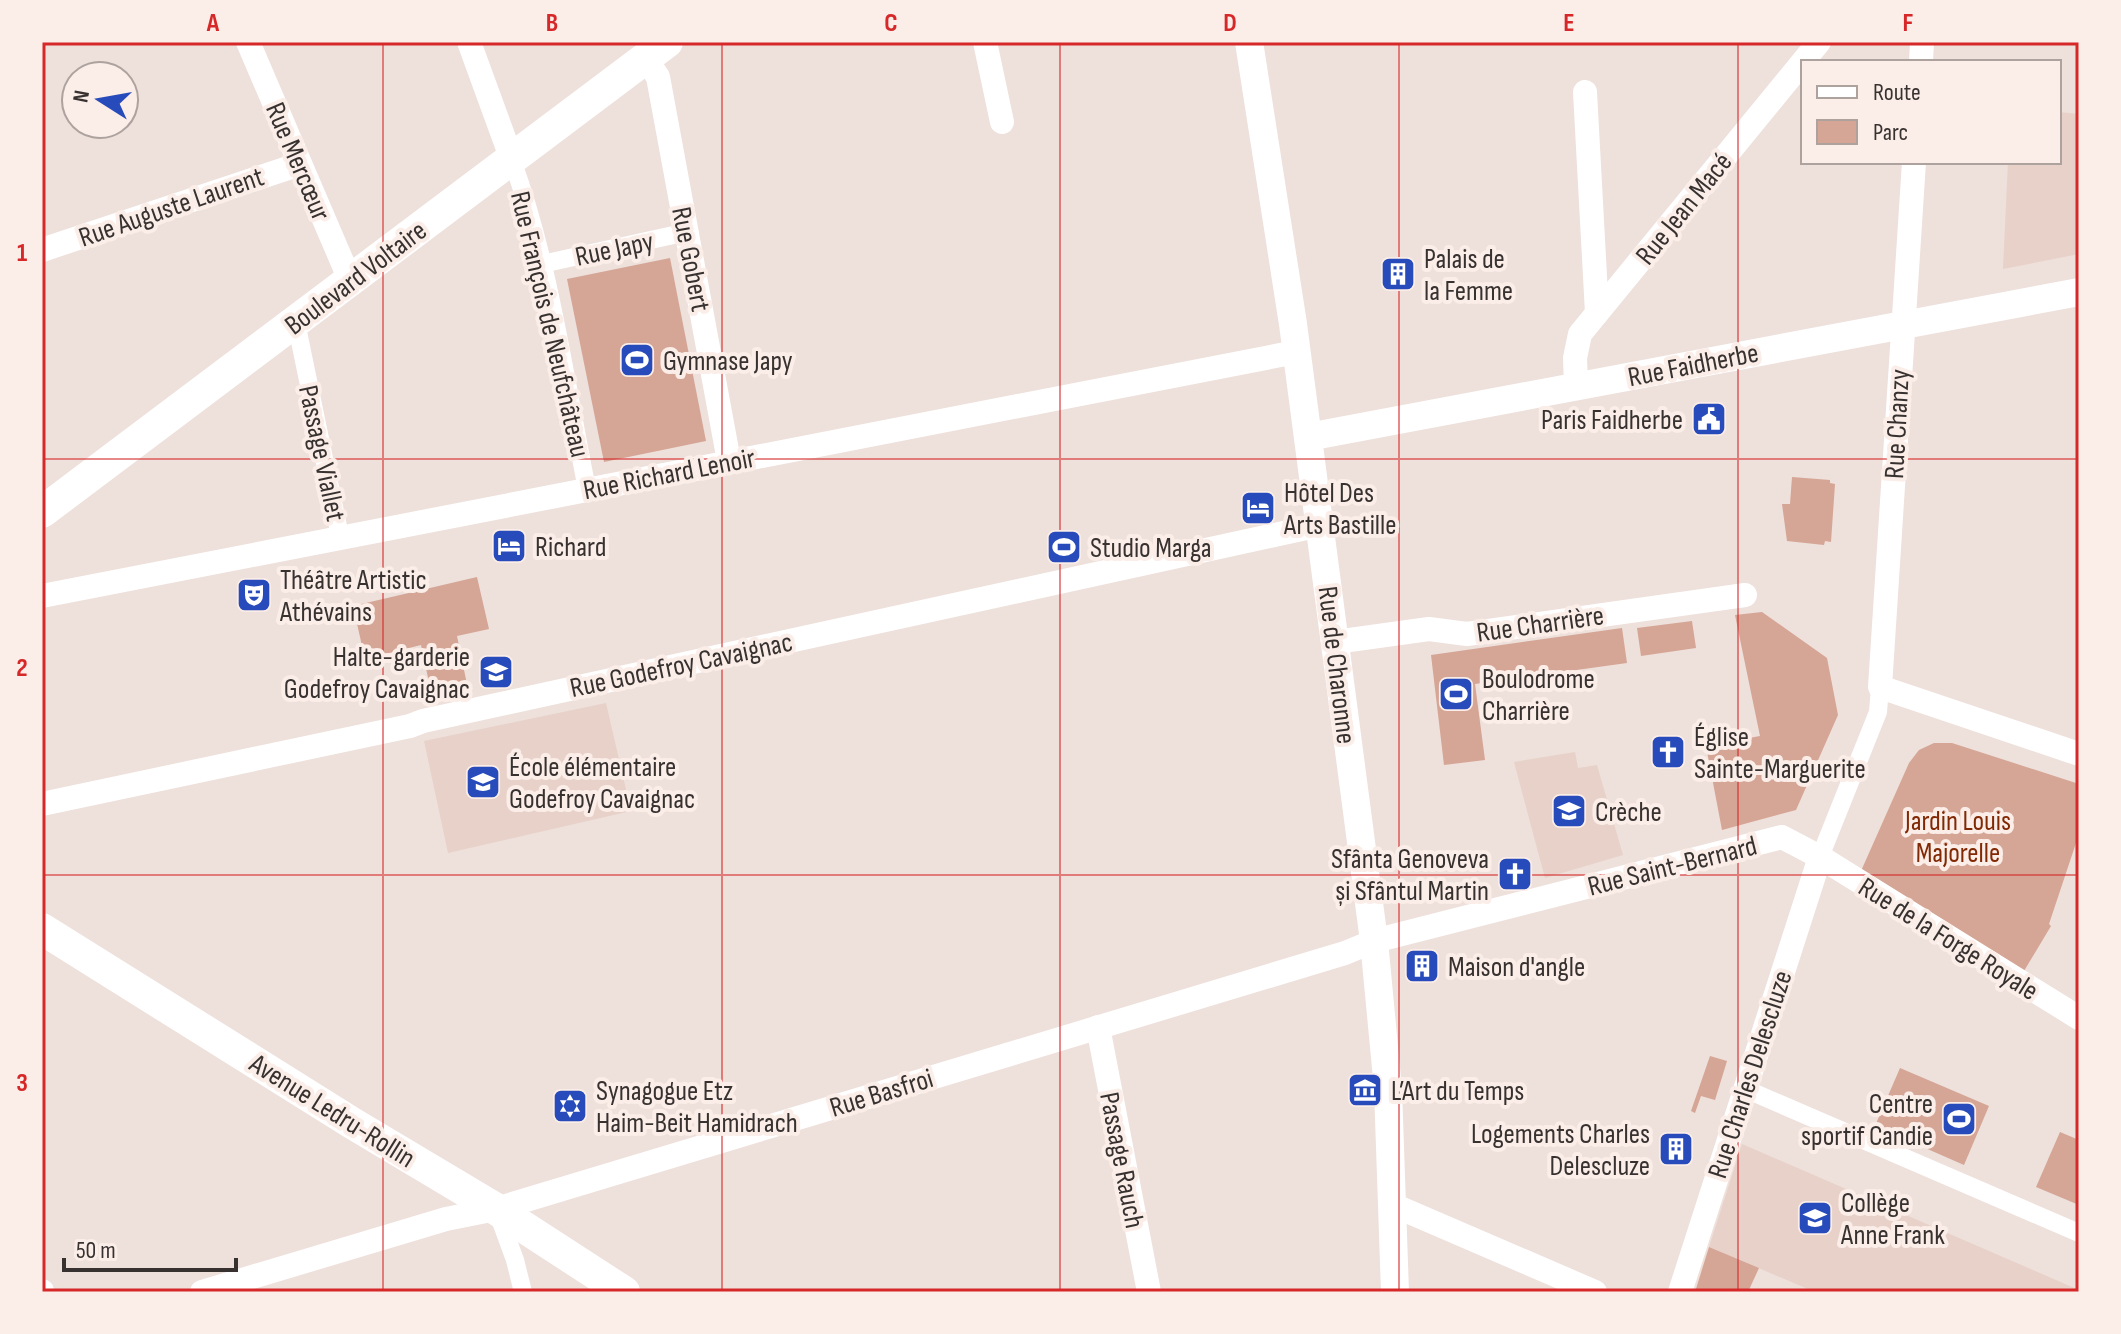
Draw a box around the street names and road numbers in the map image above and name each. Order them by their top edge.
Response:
street label: Rue Mercœur [258,98,337,225]
street label: Rue Jean Macé [1629,146,1739,272]
street label: Rue Auguste Laurent [75,160,268,255]
street label: Rue François de Neufchâteau [503,188,596,460]
street label: Rue Gobert [664,204,717,314]
street label: Boulevard Voltaire [279,214,433,342]
street label: Rue Japy [572,225,657,274]
street label: Rue Faidherbe [1625,337,1761,394]
street label: Rue Chanzy [1878,368,1917,480]
street label: Passage Viallet [291,382,352,524]
street label: Rue Richard Lenoir [581,442,758,507]
street label: Rue de Charonne [1310,585,1363,746]
street label: Rue Charrière [1474,599,1606,650]
street label: Rue Godefroy Cavaignac [567,626,796,705]
street label: Rue Saint-Bernard [1584,830,1760,903]
street label: Rue de la Forge Royale [1852,871,2044,1008]
street label: Rue Charles Delescluze [1701,967,1800,1182]
street label: Avenue Ledru-Rollin [243,1047,421,1175]
street label: Rue Basfroi [826,1062,937,1125]
street label: Passage Rauch [1092,1090,1151,1231]

